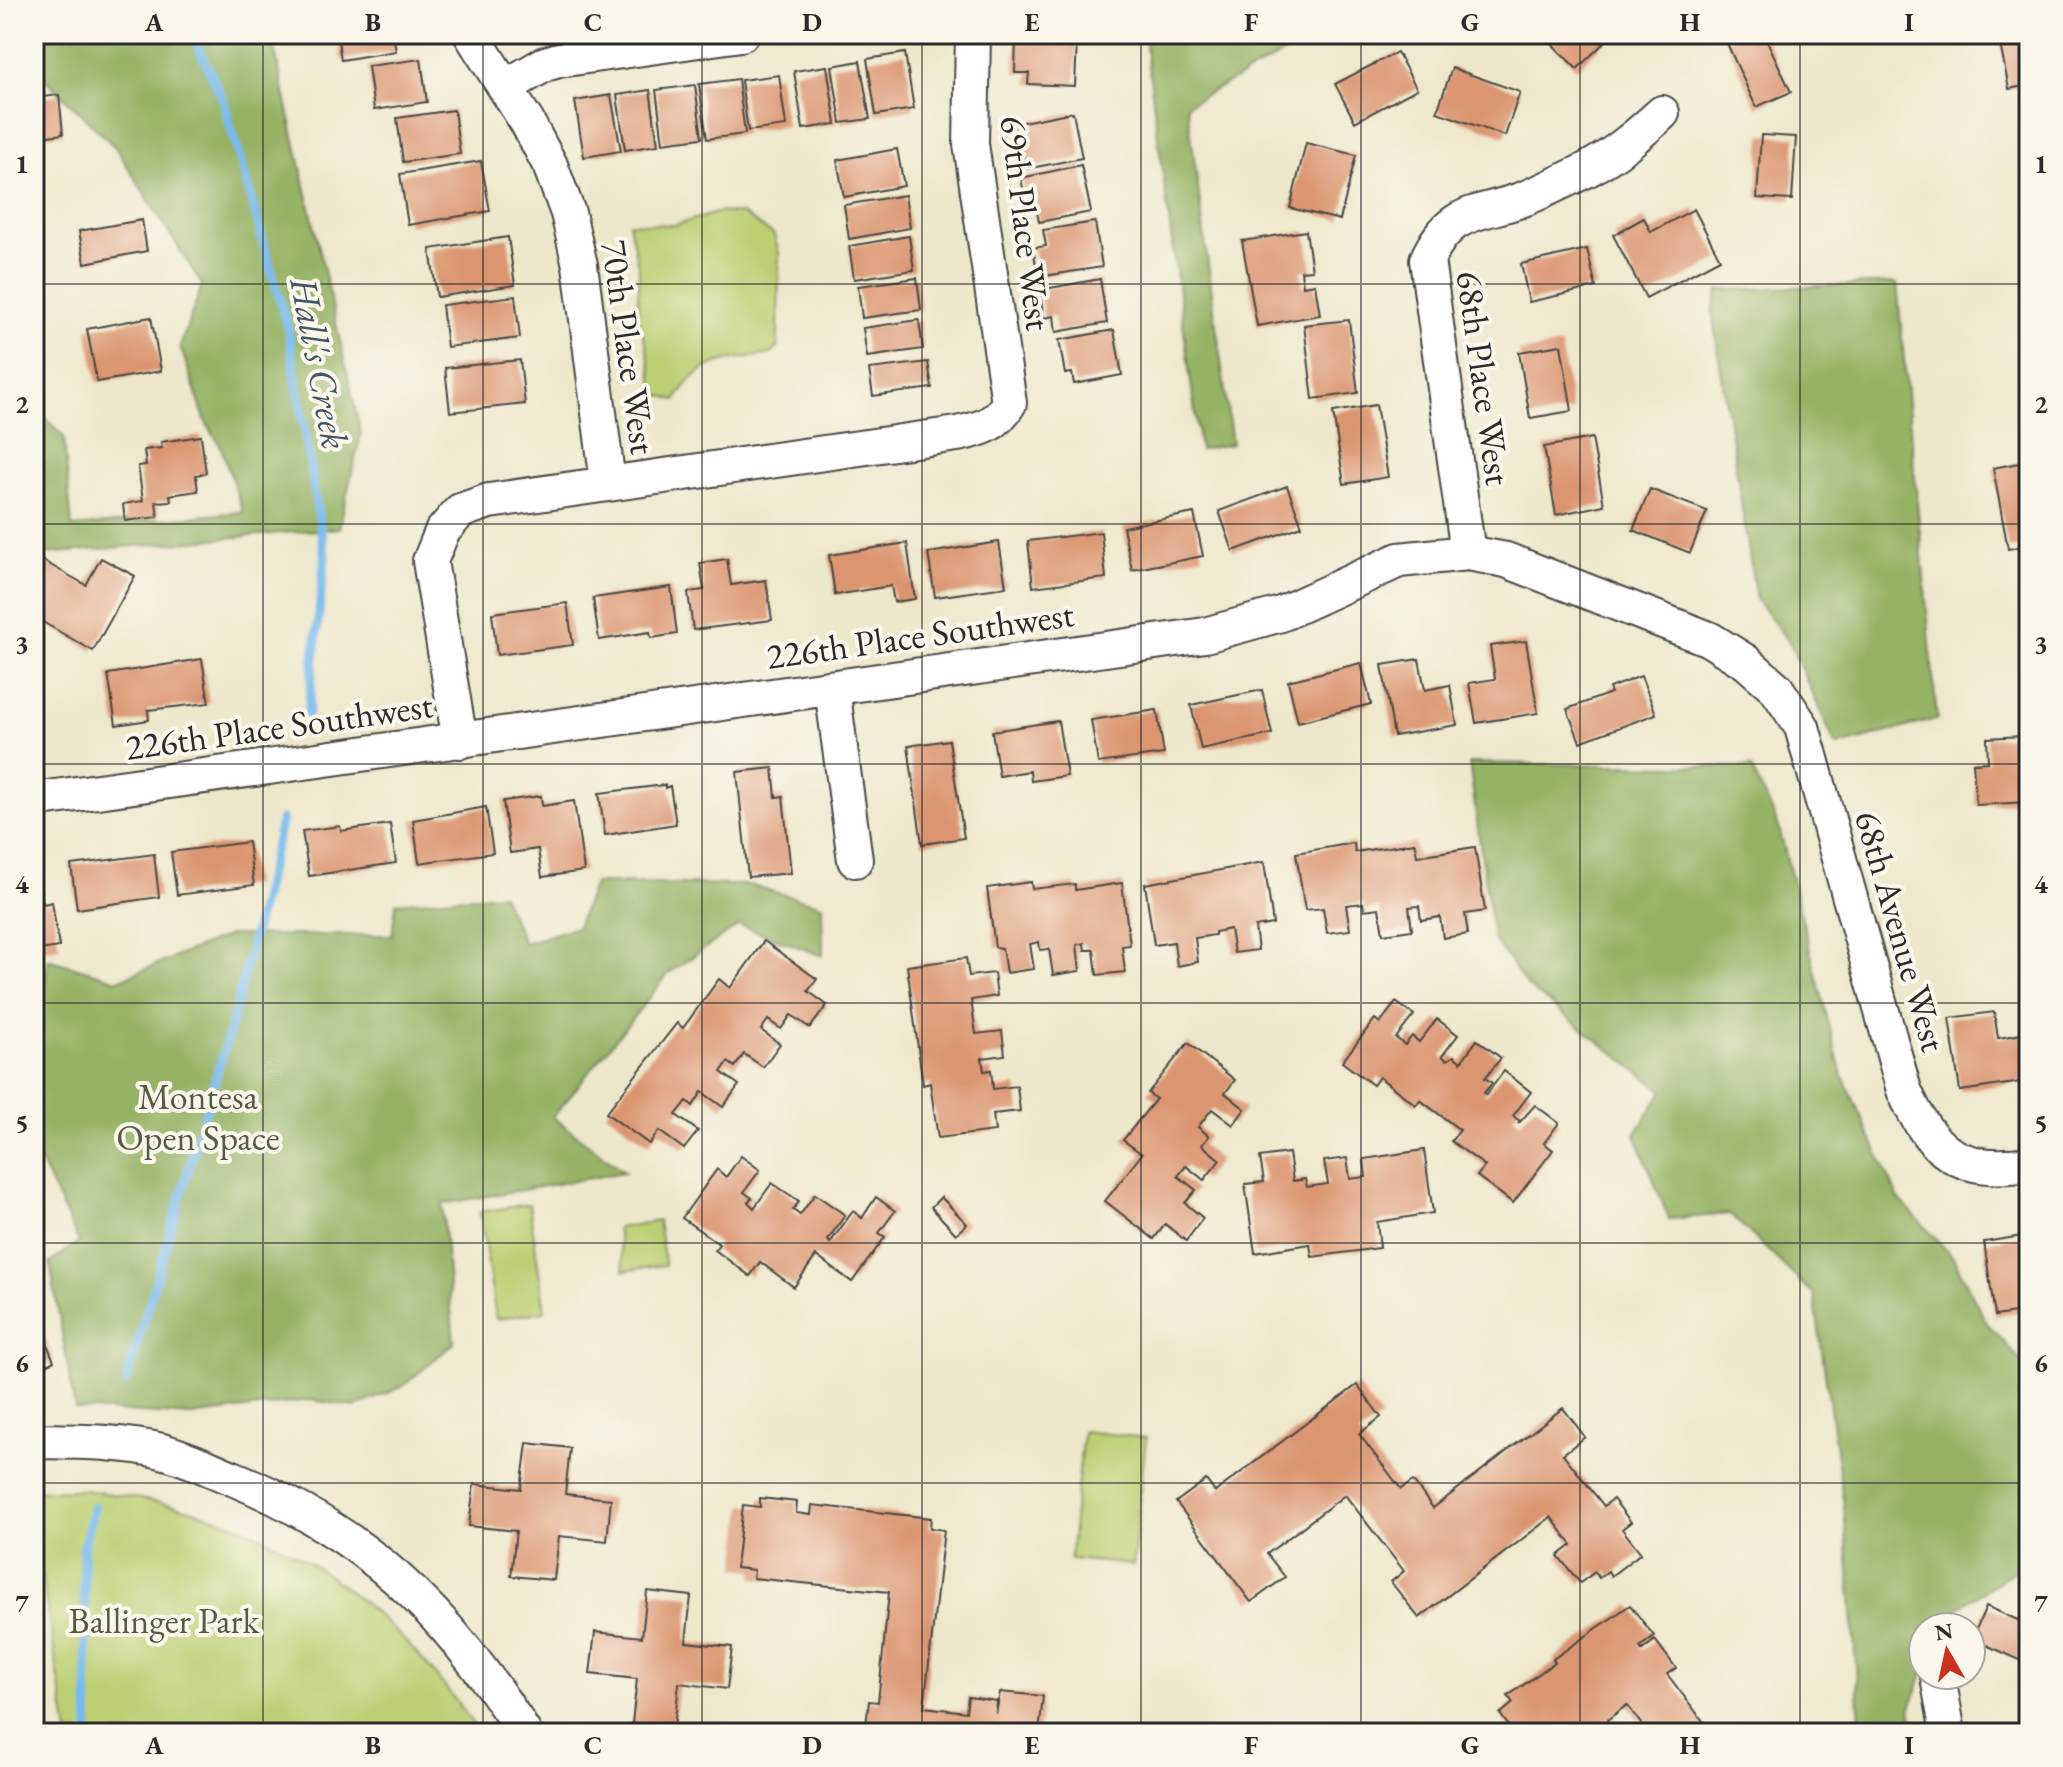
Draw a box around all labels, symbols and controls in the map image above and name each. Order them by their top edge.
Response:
text: A [144,5,164,39]
text: B [365,5,381,39]
text: C [584,5,602,39]
text: D [802,5,822,39]
text: E [1025,5,1040,39]
text: F [1244,5,1258,39]
text: G [1461,5,1480,39]
text: H [1680,5,1701,39]
text: I [1904,5,1914,39]
street label: 69th Place West [990,113,1063,334]
text: 1 [15,147,29,181]
text: 1 [2034,147,2048,181]
street label: 70th Place West [591,237,667,458]
street label: 68th Place West [1446,268,1522,489]
water label: Hall's Creek [279,272,361,453]
text: 2 [15,387,29,421]
text: 2 [2034,387,2048,421]
street label: 226th Place Southwest [763,590,1078,680]
text: 3 [15,627,29,661]
text: 3 [2034,627,2048,661]
street label: 226th Place Southwest [122,681,437,771]
street label: 68th Avenue West [1844,805,1958,1058]
text: 4 [15,867,29,901]
text: 4 [2034,867,2048,901]
park label: Montesa Open Space [116,1073,280,1161]
text: 5 [15,1106,29,1140]
text: 5 [2034,1106,2048,1140]
text: 6 [15,1346,29,1380]
text: 6 [2034,1346,2048,1380]
text: 7 [15,1586,29,1620]
text: 7 [2034,1586,2048,1620]
park label: Ballinger Park [69,1597,261,1644]
north arrow [1907,1611,1987,1691]
text: N [1933,1616,1955,1647]
text: A [144,1728,164,1762]
text: B [365,1728,381,1762]
text: C [584,1728,602,1762]
text: D [802,1728,822,1762]
text: E [1025,1728,1040,1762]
text: F [1244,1728,1258,1762]
text: G [1461,1728,1480,1762]
text: H [1680,1728,1701,1762]
text: I [1904,1728,1914,1762]

